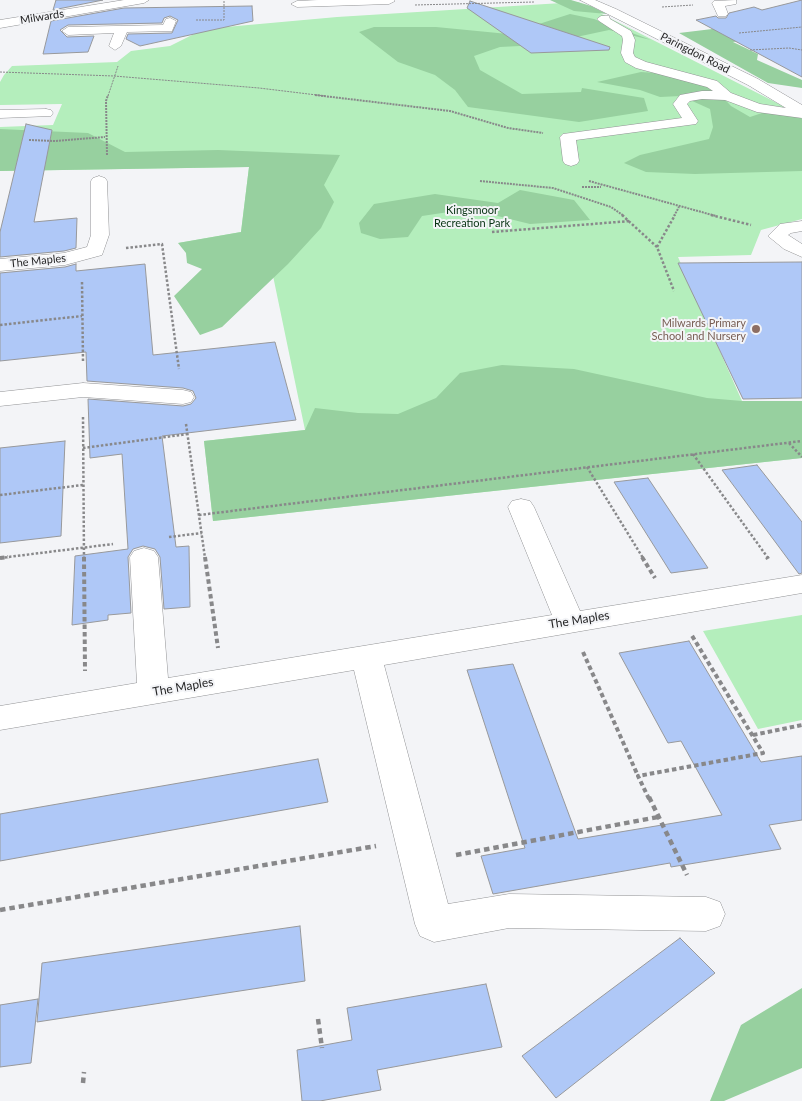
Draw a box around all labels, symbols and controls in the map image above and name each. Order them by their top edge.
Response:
street label: Milwards [19,7,65,27]
street label: Paringdon Road [658,30,732,76]
park label: Kingsmoor Recreation Park [434,203,510,229]
street label: The Maples [9,252,67,270]
place label: Milwards Primary School and Nursery [652,316,746,342]
marker: Milwards Primary School and Nursery [750,323,762,335]
street label: The Maples [548,608,610,632]
street label: The Maples [152,675,214,699]

